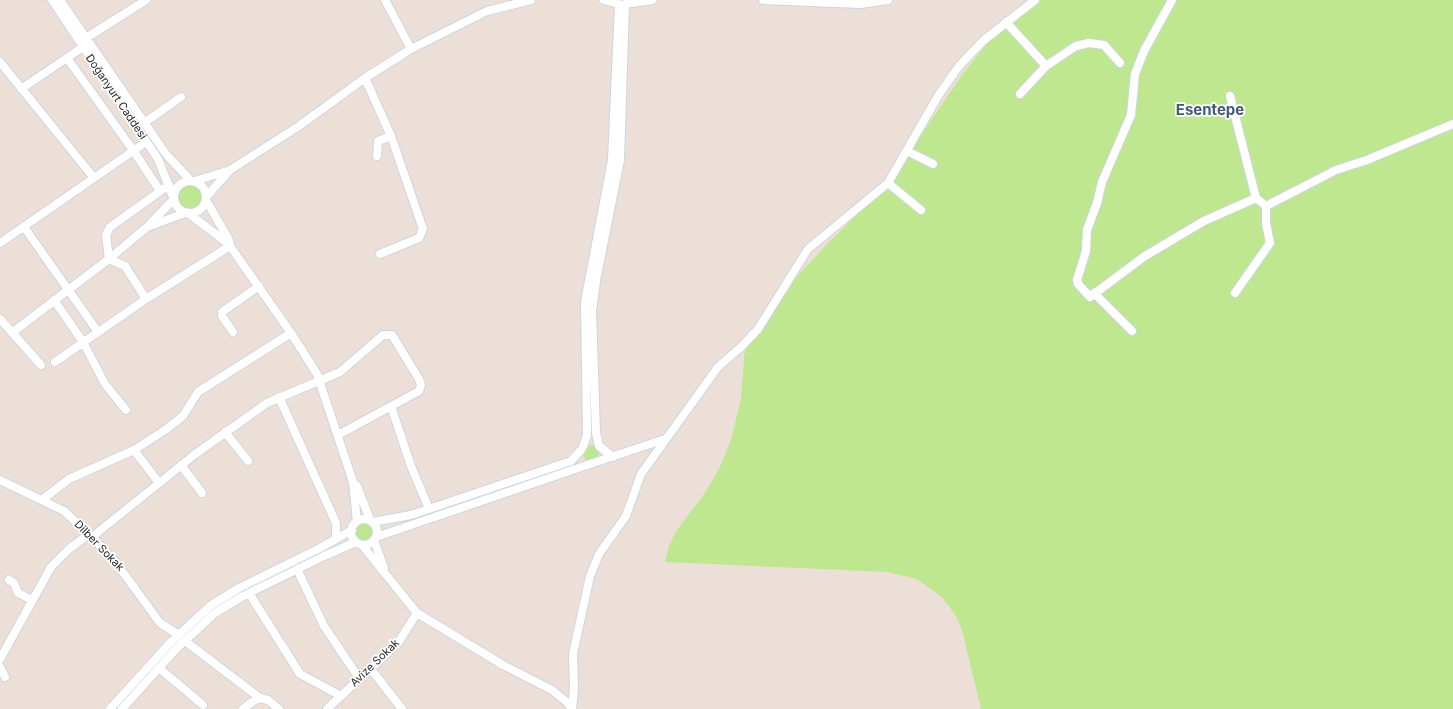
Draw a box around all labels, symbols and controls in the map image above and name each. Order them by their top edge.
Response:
street label: Doğanyurt Caddesi [83,52,149,142]
district label: Esentepe [1176,101,1244,119]
street label: Dilber Sokak [71,518,127,574]
street label: Avize Sokak [348,636,402,690]

